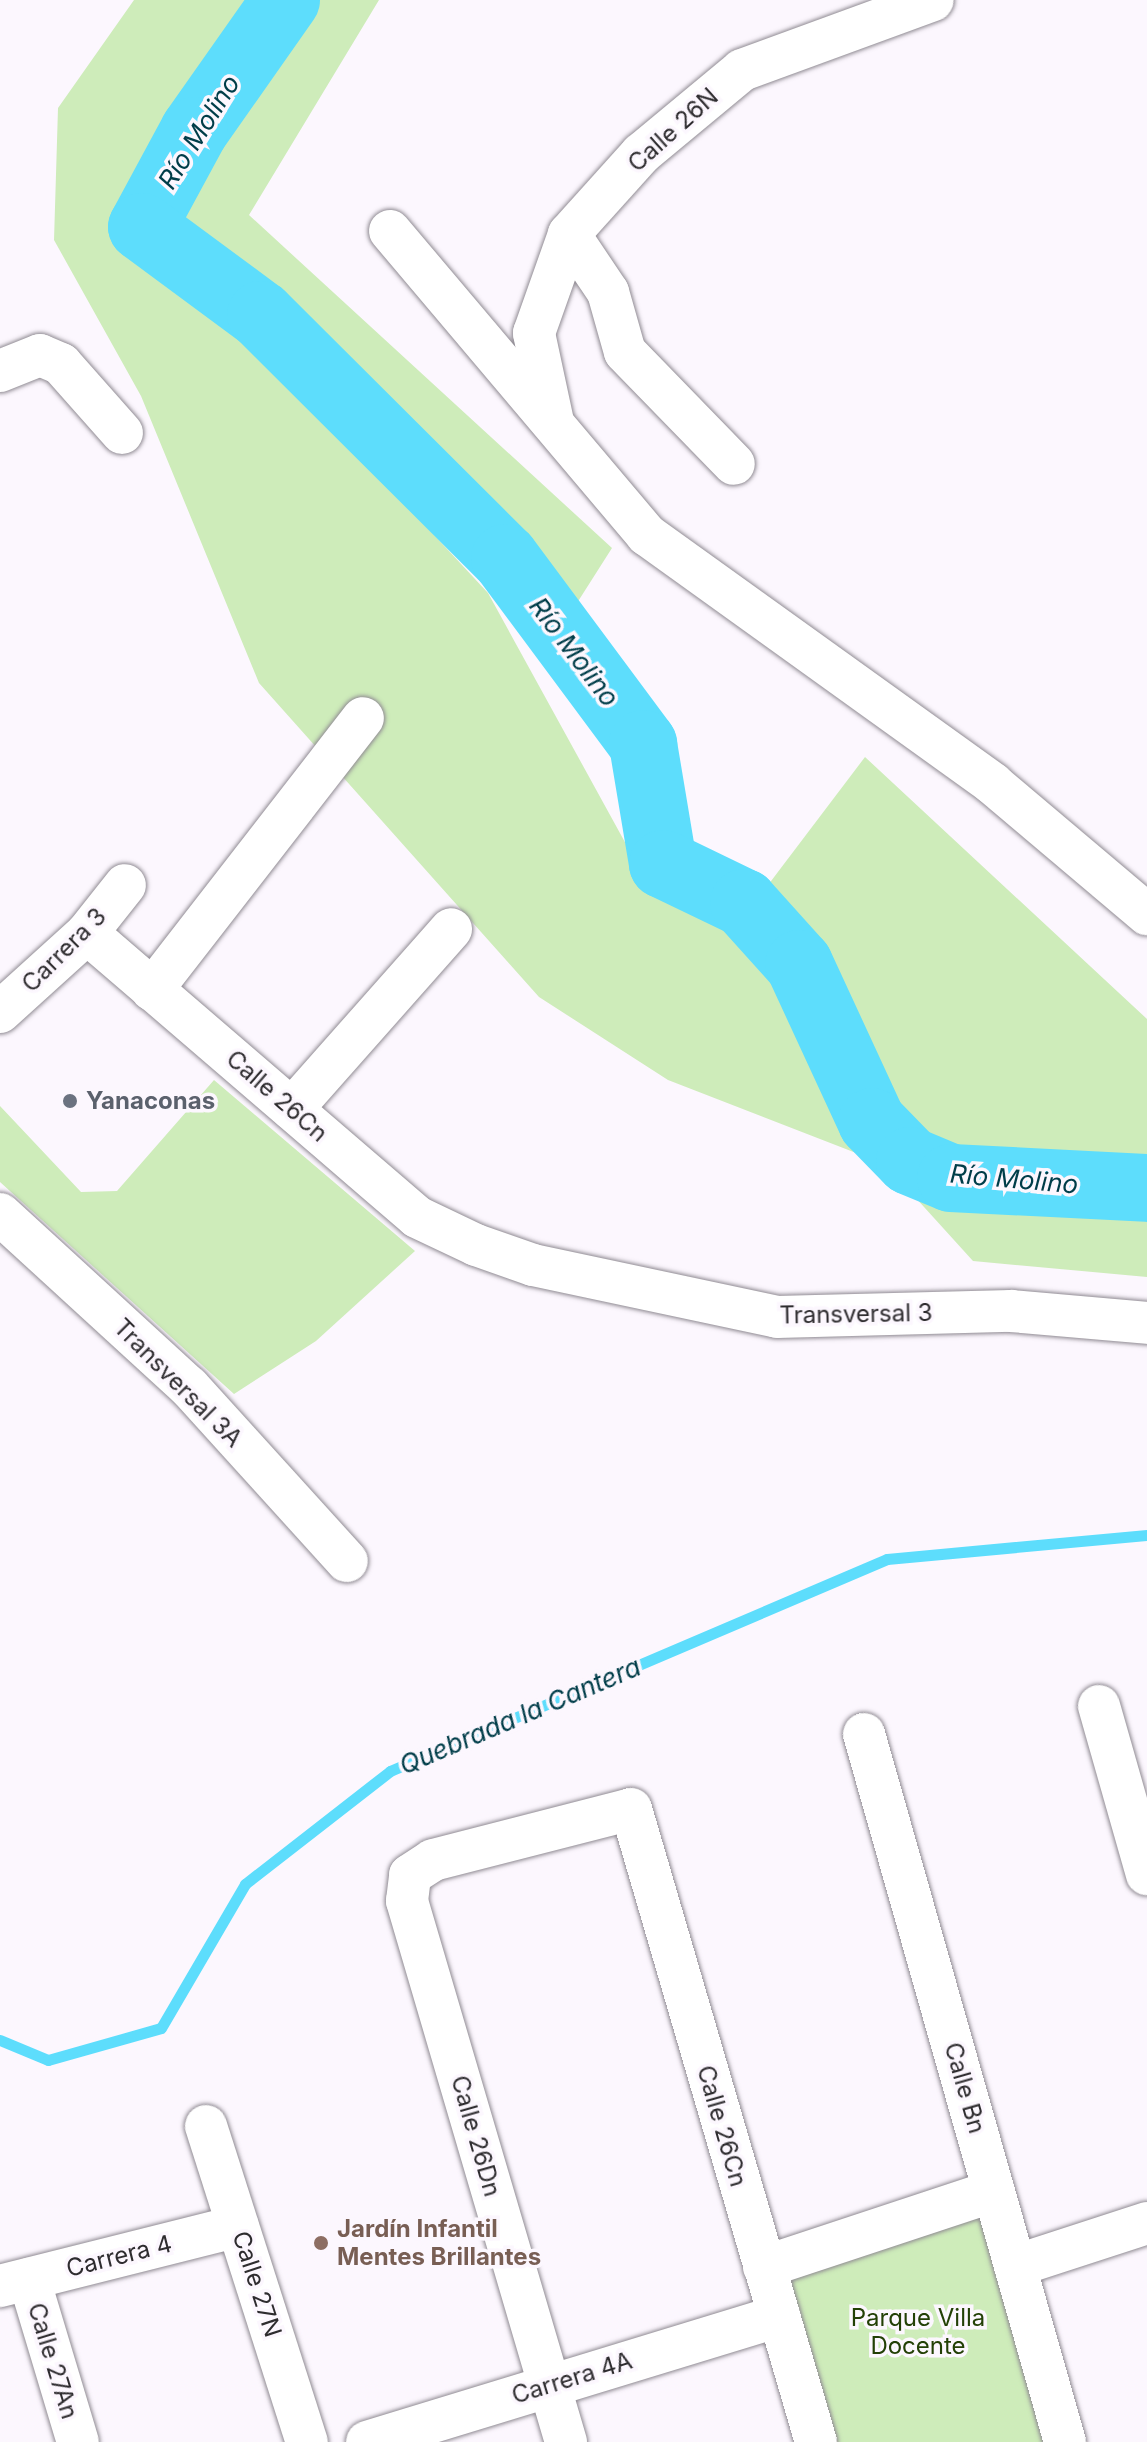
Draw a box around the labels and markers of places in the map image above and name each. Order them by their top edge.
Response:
place label: Yanaconas [86,1087,215,1115]
marker: Yanaconas [61,1092,79,1110]
place label: Jardín Infantil Mentes Brillantes [337,2215,541,2271]
marker: Jardín Infantil Mentes Brillantes [312,2234,330,2252]

